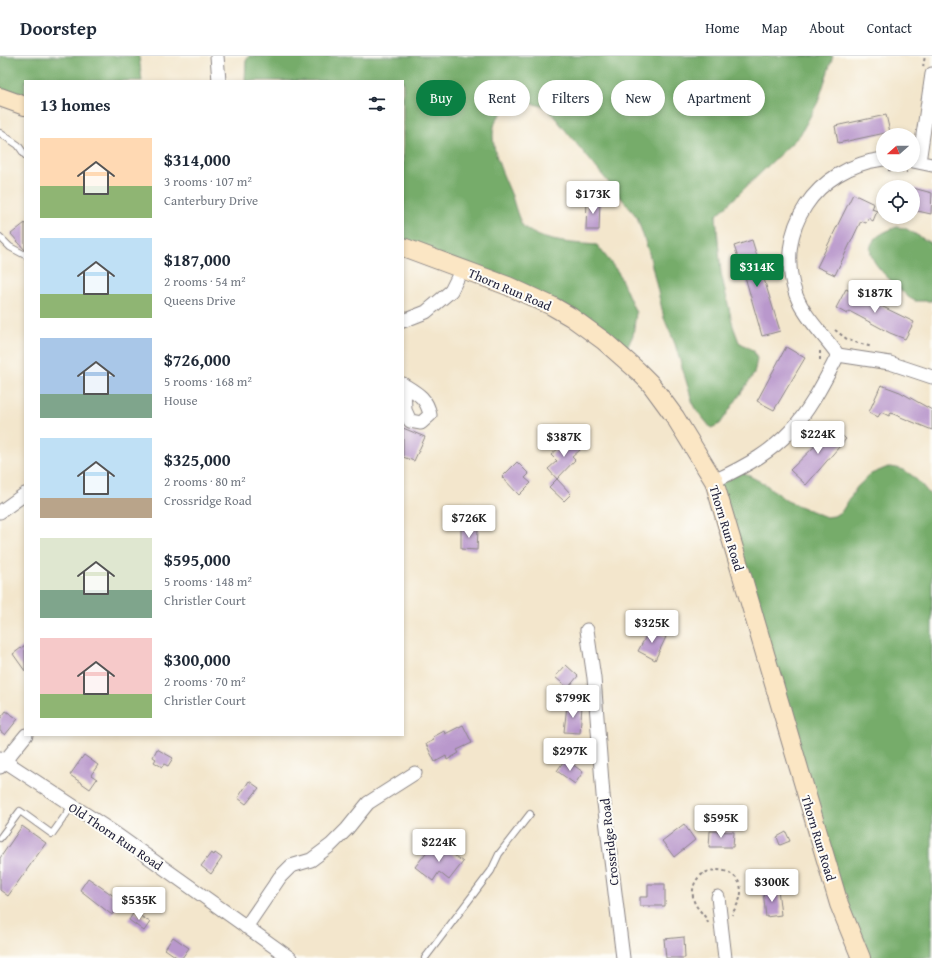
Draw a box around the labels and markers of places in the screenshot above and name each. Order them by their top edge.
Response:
pin: $173K [565,181,621,215]
pin: $314K [729,254,785,288]
pin: $187K [847,280,903,314]
pin: $224K [790,421,846,455]
pin: $387K [536,424,592,458]
pin: $726K [441,505,497,539]
pin: $325K [624,610,680,644]
pin: $799K [545,685,601,719]
pin: $297K [542,738,598,772]
pin: $595K [693,805,749,839]
pin: $224K [411,829,467,863]
pin: $300K [744,869,800,903]
pin: $535K [111,887,167,921]

